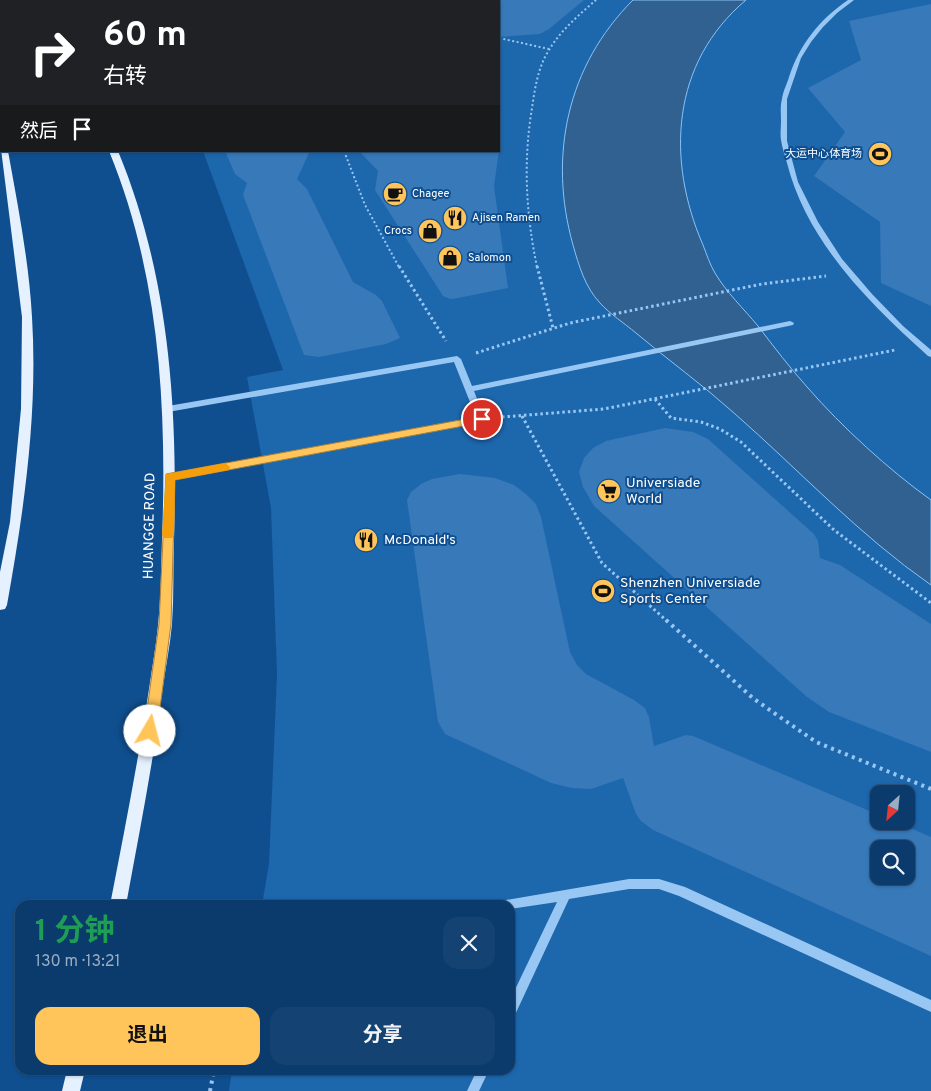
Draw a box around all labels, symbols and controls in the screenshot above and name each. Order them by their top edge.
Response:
text: 60 m [103,14,187,58]
icon: right [20,20,85,85]
text: 右转 [103,64,147,91]
icon: arrive [68,115,96,143]
text: 然后 [20,120,58,144]
sports icon: 大运中心体育场 [867,141,893,167]
place label: 大运中心体育场 [785,147,862,161]
cafe icon: Chagee [382,181,408,207]
place label: Chagee [412,187,450,201]
restaurant icon: Ajisen Ramen [442,205,468,231]
place label: Ajisen Ramen [472,211,540,225]
shop icon: Crocs [417,218,443,244]
place label: Crocs [384,224,412,238]
shop icon: Salomon [437,245,463,271]
place label: Salomon [468,251,511,265]
pin [461,398,503,440]
icon: arrive [468,405,496,433]
street label: HUANGGE ROAD [141,473,159,579]
place label: Universiade World [626,475,700,508]
supermarket icon: Universiade World [596,478,622,504]
restaurant icon: McDonald's [353,527,379,553]
place label: McDonald's [384,532,456,549]
place label: Shenzhen Universiade Sports Center [620,575,760,608]
sports icon: Shenzhen Universiade Sports Center [590,578,616,604]
position arrow [123,704,175,756]
north arrow [870,785,915,830]
map controls [870,785,915,885]
button: search [870,840,915,885]
text: 1 分钟 [35,914,115,951]
button: close [443,917,495,969]
text: 130 m · 13:21 [35,952,121,972]
button: 退出 [35,1007,260,1065]
button: 分享 [270,1007,495,1065]

